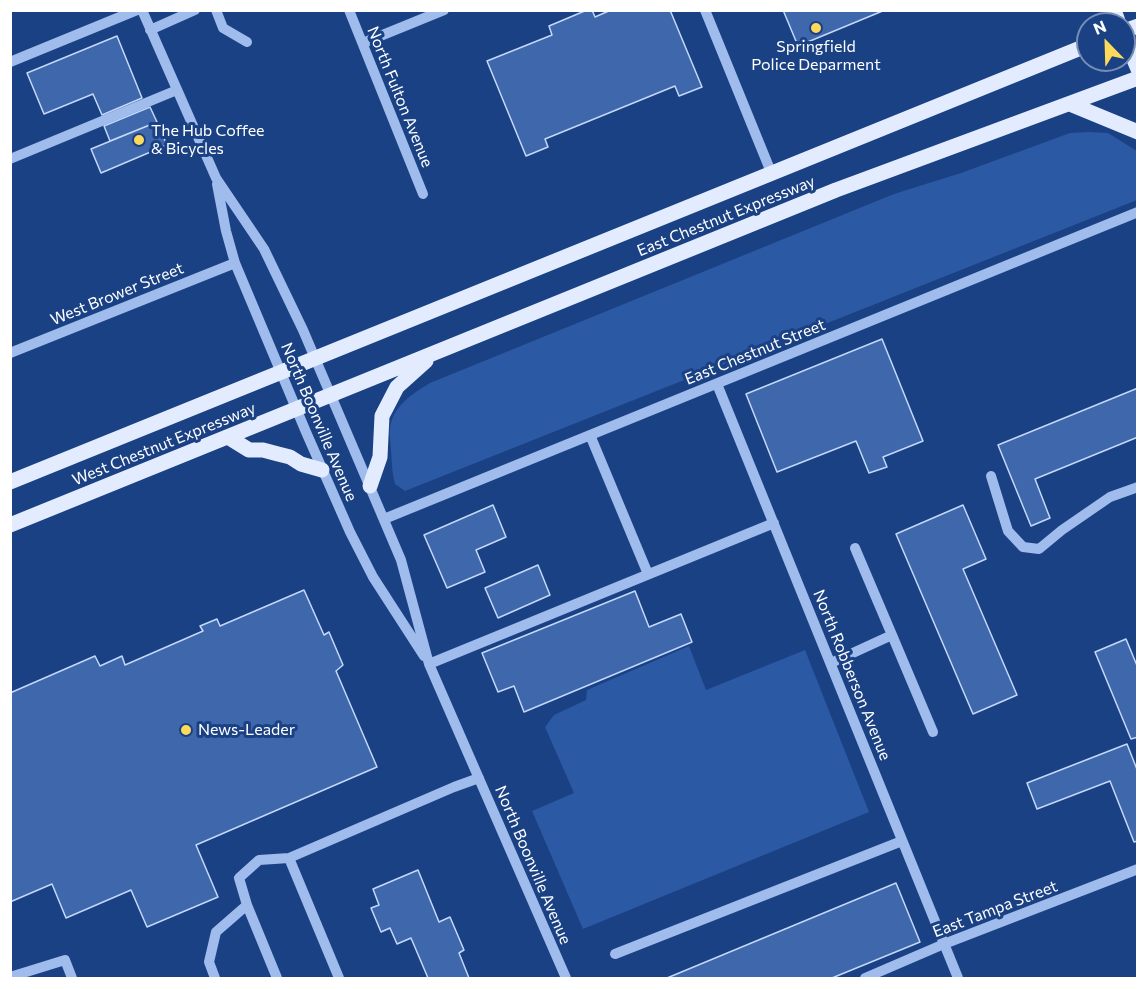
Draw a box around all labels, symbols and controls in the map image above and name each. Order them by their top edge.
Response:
north arrow [1076,12,1136,72]
text: N [1090,16,1109,38]
marker: Springfield Police Deparment [809,21,823,35]
street label: North Fulton Avenue [363,24,437,170]
place label: Springfield Police Deparment [751,37,881,75]
place label: The Hub Coffee & Bicycles [151,121,265,159]
marker: The Hub Coffee & Bicycles [132,133,146,147]
street label: East Chestnut Expressway [634,171,818,261]
street label: West Brower Street [48,259,186,329]
street label: East Chestnut Street [682,315,828,389]
street label: North Boonville Avenue [277,340,361,504]
street label: West Chestnut Expressway [69,398,259,490]
street label: North Robberson Avenue [809,587,895,763]
place label: News-Leader [198,720,295,740]
marker: News-Leader [179,723,193,737]
street label: North Boonville Avenue [491,783,575,947]
street label: East Tampa Street [930,876,1060,942]

